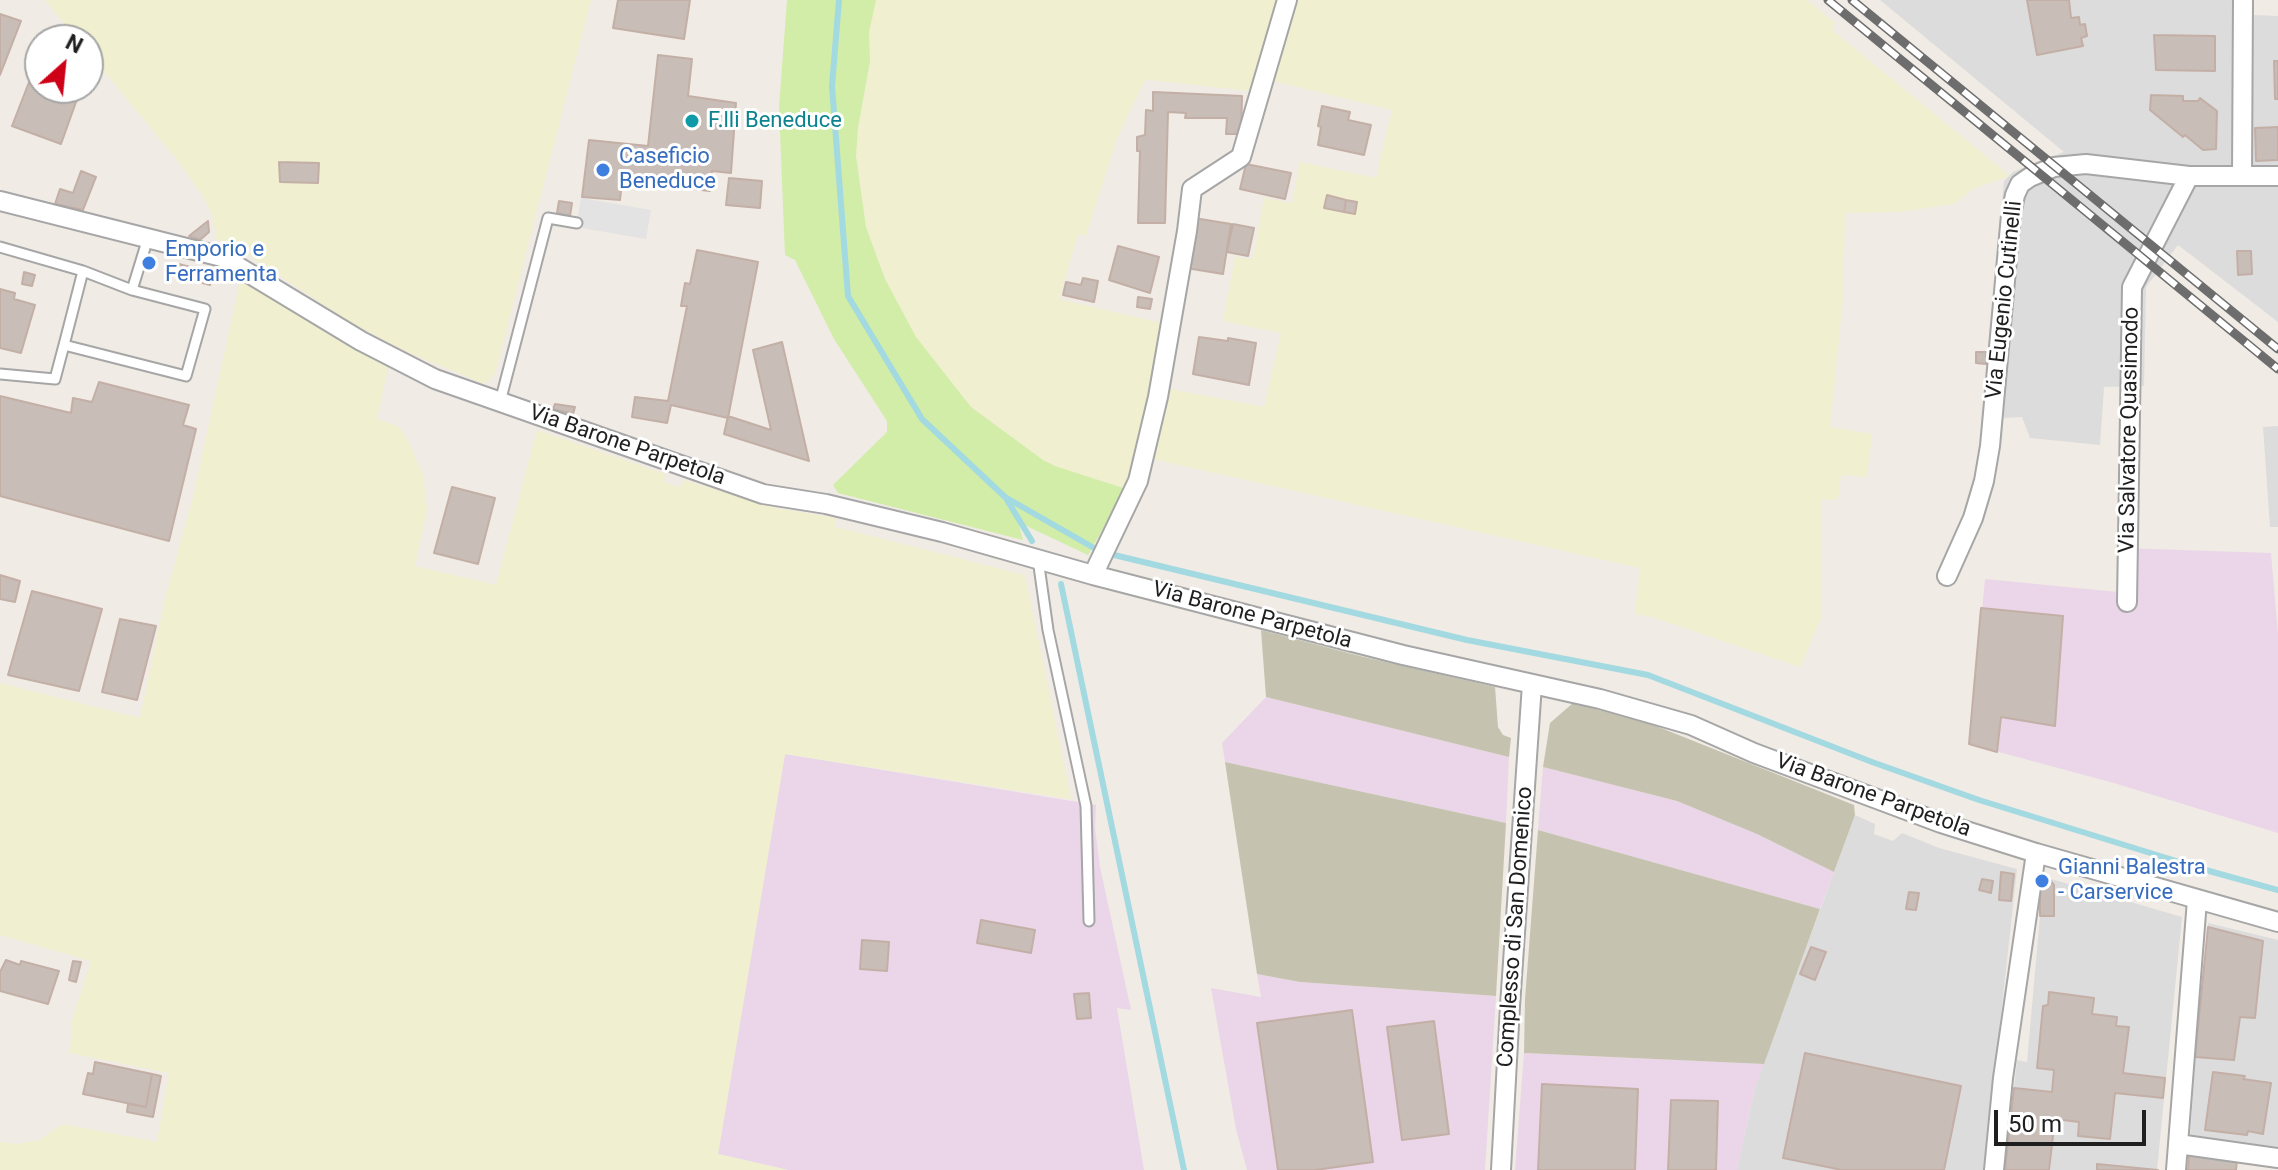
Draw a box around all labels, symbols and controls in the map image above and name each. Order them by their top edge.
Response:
north arrow [24,24,104,104]
text: N [62,29,87,59]
place label: F.lli Beneduce [708,108,842,134]
marker: F.lli Beneduce [683,112,701,130]
place label: Caseficio Beneduce [619,144,716,196]
marker: Caseficio Beneduce [594,161,612,179]
street label: Via Eugenio Cutinelli [1981,199,2029,401]
place label: Emporio e Ferramenta [165,237,277,288]
marker: Emporio e Ferramenta [140,254,158,272]
street label: Via Salvatore Quasimodo [2115,307,2145,553]
street label: Via Barone Parpetola [526,400,728,492]
street label: Via Barone Parpetola [1149,577,1355,655]
street label: Via Barone Parpetola [1772,748,1974,844]
street label: Complesso di San Domenico [1493,786,1539,1068]
place label: Gianni Balestra - Carservice [2058,855,2206,906]
marker: Gianni Balestra - Carservice [2033,872,2051,890]
scale bar [1998,1094,2150,1144]
text: 50 m [2008,1110,2062,1138]

